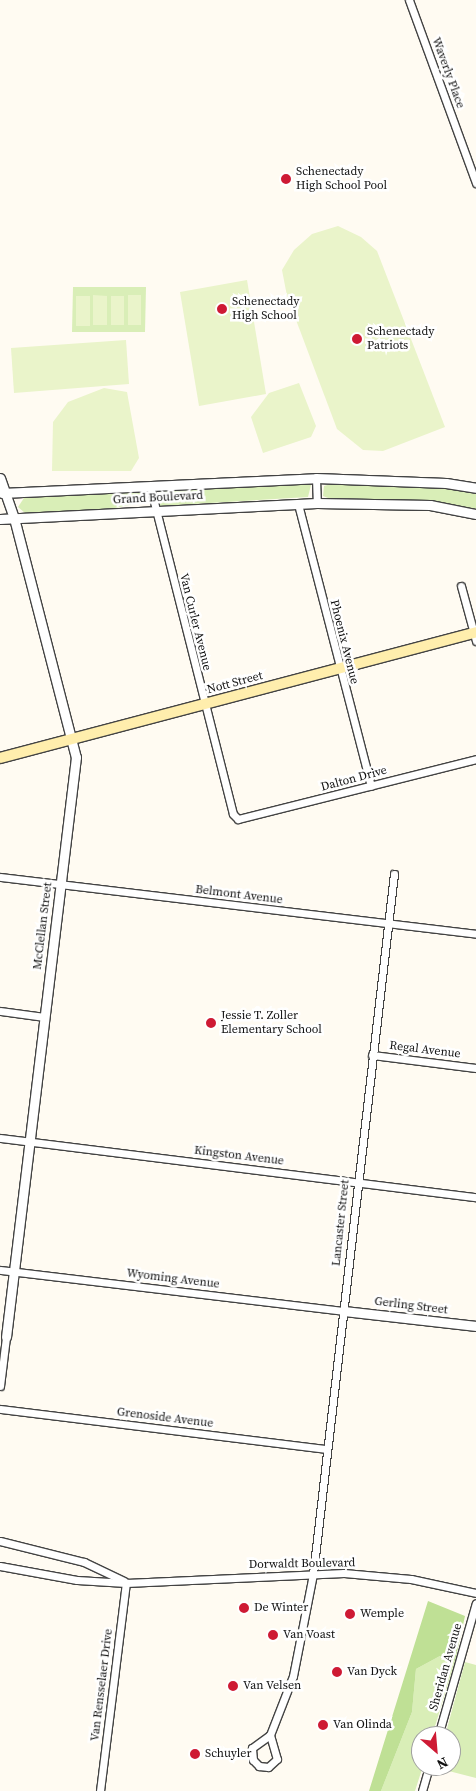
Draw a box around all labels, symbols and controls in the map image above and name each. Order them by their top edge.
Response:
street label: Waverly Place [429,36,467,110]
place label: Schenectady High School Pool [296,165,387,193]
marker: Schenectady High School Pool [280,173,292,185]
place label: Schenectady High School [232,295,299,323]
marker: Schenectady High School [216,303,228,315]
place label: Schenectady Patriots [367,325,434,353]
marker: Schenectady Patriots [351,333,363,345]
street label: Grand Boulevard [113,488,203,508]
street label: Van Curler Avenue [176,572,214,672]
street label: Phoenix Avenue [327,598,361,686]
street label: Nott Street [206,669,264,697]
street label: Dalton Drive [319,763,389,795]
street label: McClellan Street [31,882,55,970]
street label: Belmont Avenue [195,883,283,907]
place label: Jessie T. Zoller Elementary School [221,1009,322,1037]
marker: Jessie T. Zoller Elementary School [205,1017,217,1029]
street label: Regal Avenue [389,1038,461,1062]
street label: Kingston Avenue [193,1143,285,1169]
street label: Lancaster Street [329,1179,353,1267]
street label: Wyoming Avenue [126,1266,220,1292]
street label: Gerling Street [374,1294,448,1318]
street label: Grenoside Avenue [116,1405,214,1431]
street label: Dorwaldt Boulevard [249,1556,355,1572]
place label: De Winter [254,1601,309,1615]
marker: De Winter [238,1602,250,1614]
place label: Wemple [360,1607,404,1621]
marker: Wemple [344,1608,356,1620]
street label: Sheridan Avenue [427,1622,465,1712]
street label: Van Rensselaer Drive [88,1628,116,1742]
place label: Van Voast [283,1628,335,1642]
marker: Van Voast [267,1629,279,1641]
place label: Van Dyck [347,1665,397,1679]
marker: Van Dyck [331,1666,343,1678]
place label: Van Velsen [243,1679,302,1693]
marker: Van Velsen [227,1680,239,1692]
place label: Van Olinda [333,1718,392,1732]
marker: Van Olinda [317,1719,329,1731]
north arrow [411,1726,461,1776]
place label: Schuyler [205,1747,251,1761]
marker: Schuyler [189,1748,201,1760]
text: N [433,1752,451,1775]

